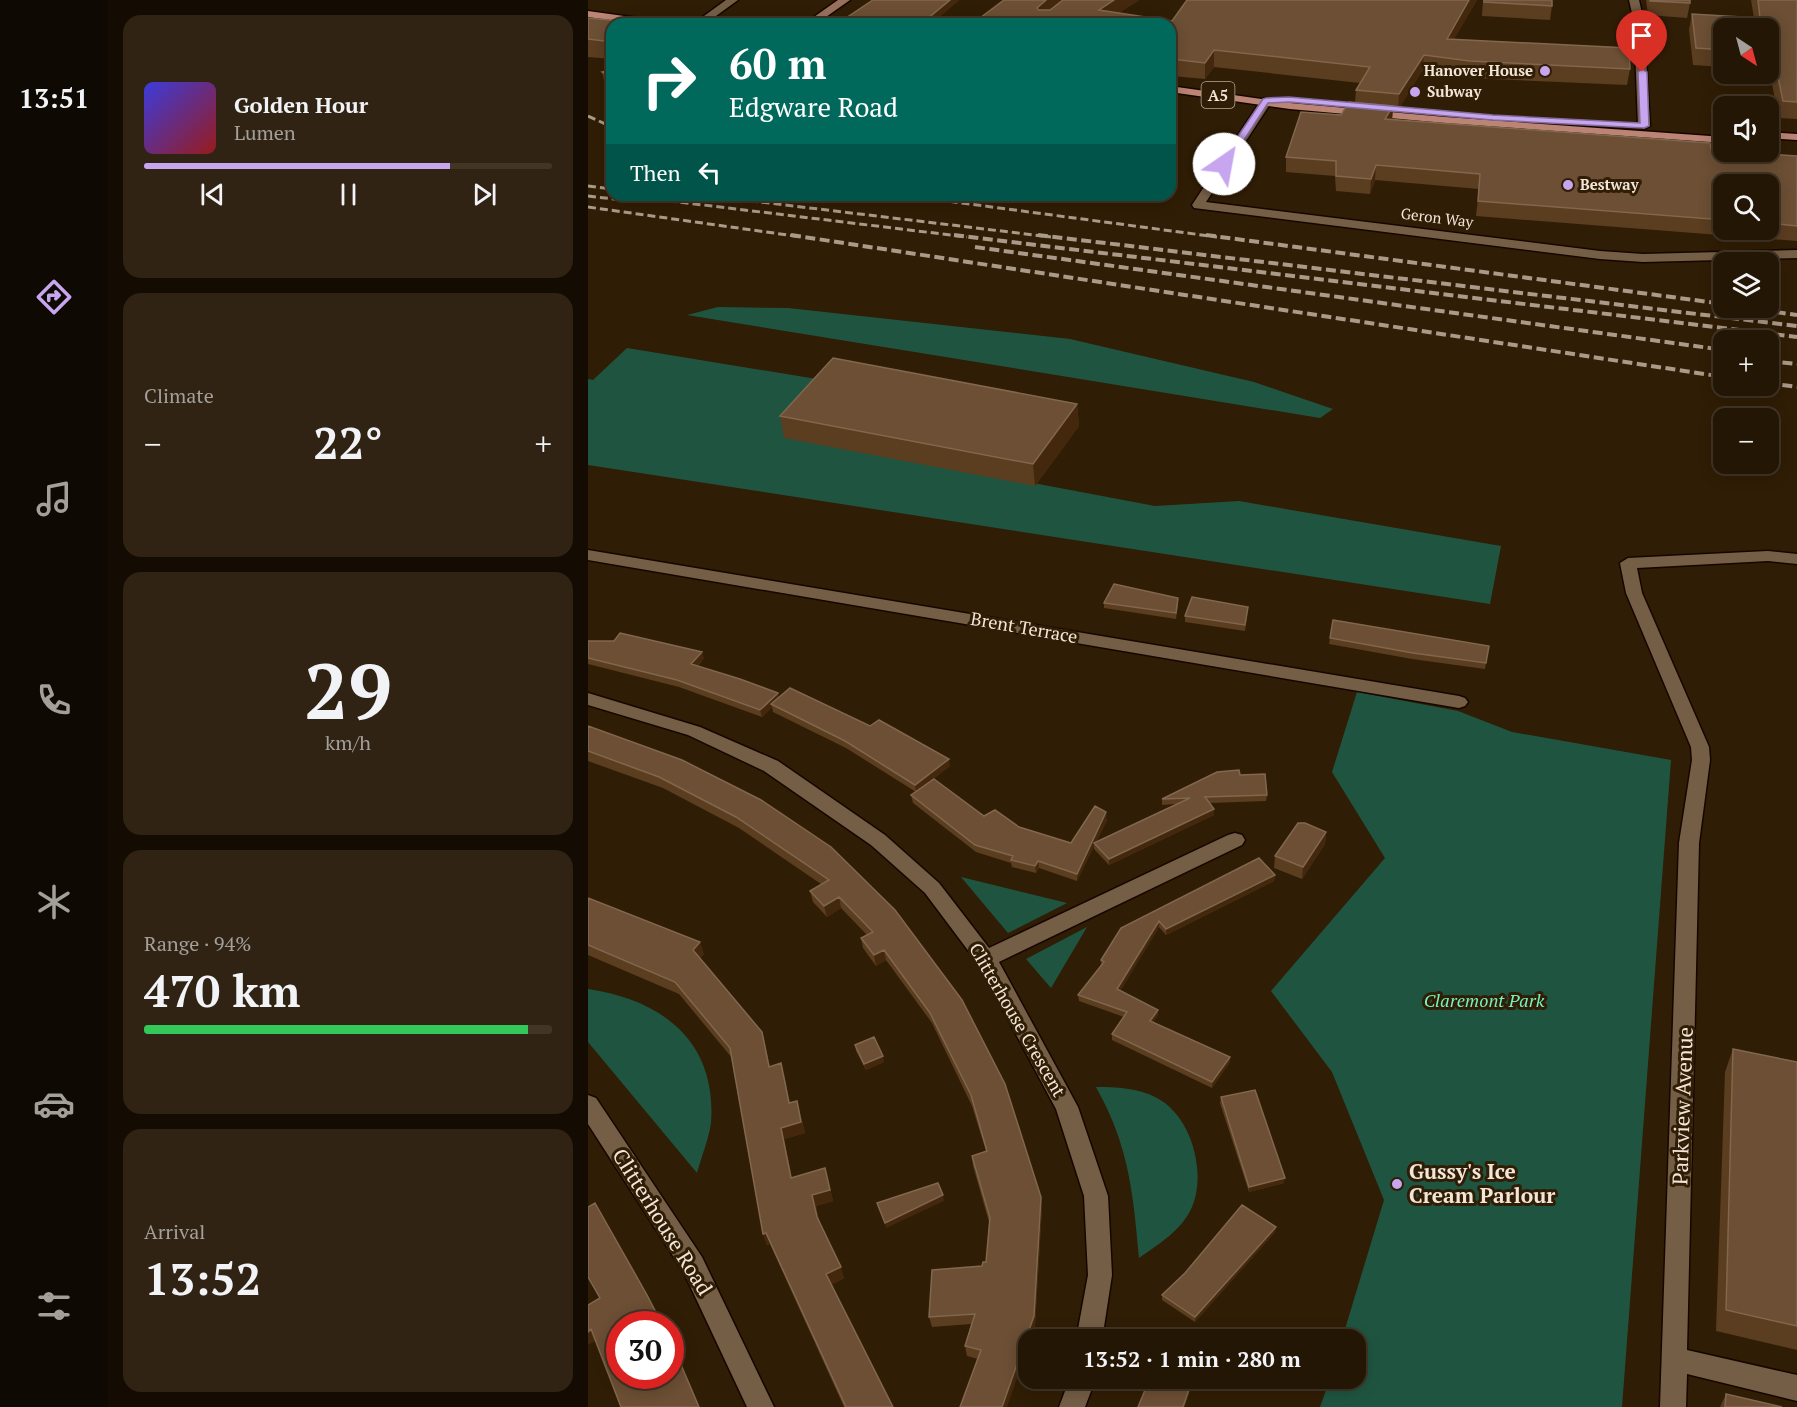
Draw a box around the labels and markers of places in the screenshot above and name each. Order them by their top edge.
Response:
pin [1616,10,1667,72]
place label: Hanover House [1424,60,1533,80]
marker: Hanover House [1538,64,1552,78]
place label: Subway [1427,81,1482,101]
marker: Subway [1408,85,1422,99]
place label: Bestway [1580,174,1640,194]
marker: Bestway [1561,178,1575,192]
place label: Gussy's Ice Cream Parlour [1409,1157,1555,1209]
marker: Gussy's Ice Cream Parlour [1390,1177,1404,1191]

